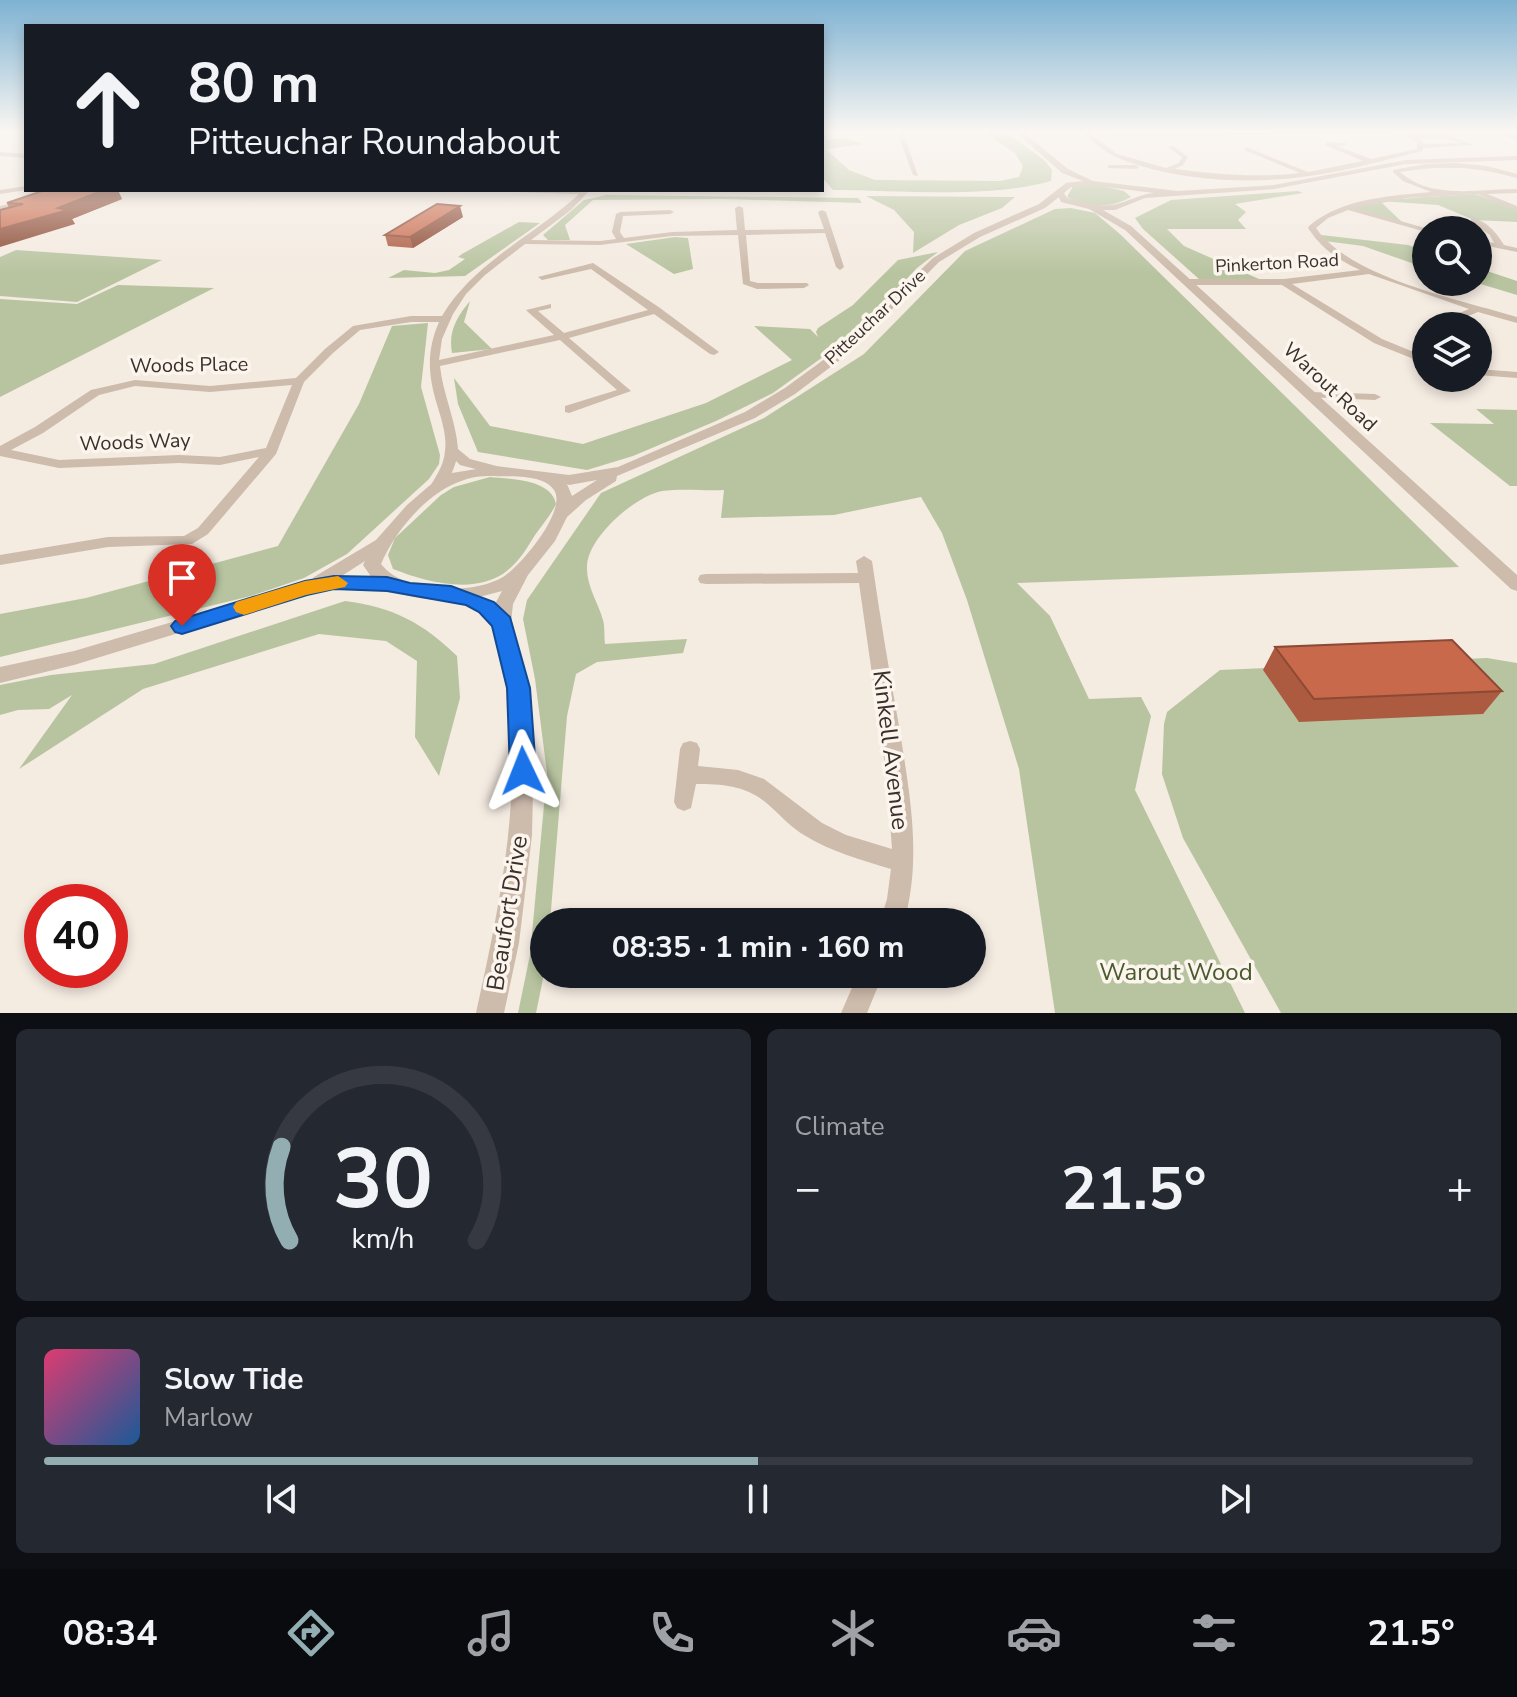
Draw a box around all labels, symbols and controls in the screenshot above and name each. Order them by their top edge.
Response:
text: 80 m [188,45,319,122]
icon: ahead [56,56,160,160]
text: Pitteuchar Roundabout [188,118,560,167]
map controls [1412,216,1492,392]
button: search [1412,216,1492,296]
street label: Pinkerton Road [1214,248,1340,278]
street label: Pitteuchar Drive [820,264,930,370]
button: layers [1412,312,1492,392]
street label: Warout Road [1277,336,1383,438]
street label: Woods Place [130,350,248,380]
street label: Woods Way [79,427,192,457]
pin [148,544,216,626]
icon: arrive [160,556,204,600]
street label: Kinkell Avenue [865,668,917,832]
position arrow [481,729,565,813]
street label: Beaufort Drive [479,833,535,993]
speed limit sign: 40 [24,884,128,988]
text: 08:35 · 1 min · 160 m [612,927,904,968]
park label: Warout Wood [1099,956,1253,988]
text: Climate [795,1109,885,1144]
text: 30 [333,1123,433,1236]
text: 21.5° [1061,1148,1207,1230]
text: − [795,1159,821,1219]
text: + [1447,1159,1473,1219]
text: km/h [352,1219,415,1258]
text: Slow Tide [164,1359,304,1400]
text: Marlow [164,1400,253,1435]
icon: previous [260,1477,304,1521]
icon: pause [736,1477,780,1521]
icon: next [1213,1477,1257,1521]
icon: directions [283,1605,339,1661]
icon: music [463,1605,519,1661]
icon: phone [644,1605,700,1661]
icon: climate [825,1605,881,1661]
icon: car [1006,1605,1062,1661]
icon: filters [1186,1605,1242,1661]
text: 08:34 [62,1609,158,1658]
text: 21.5° [1367,1609,1455,1658]

